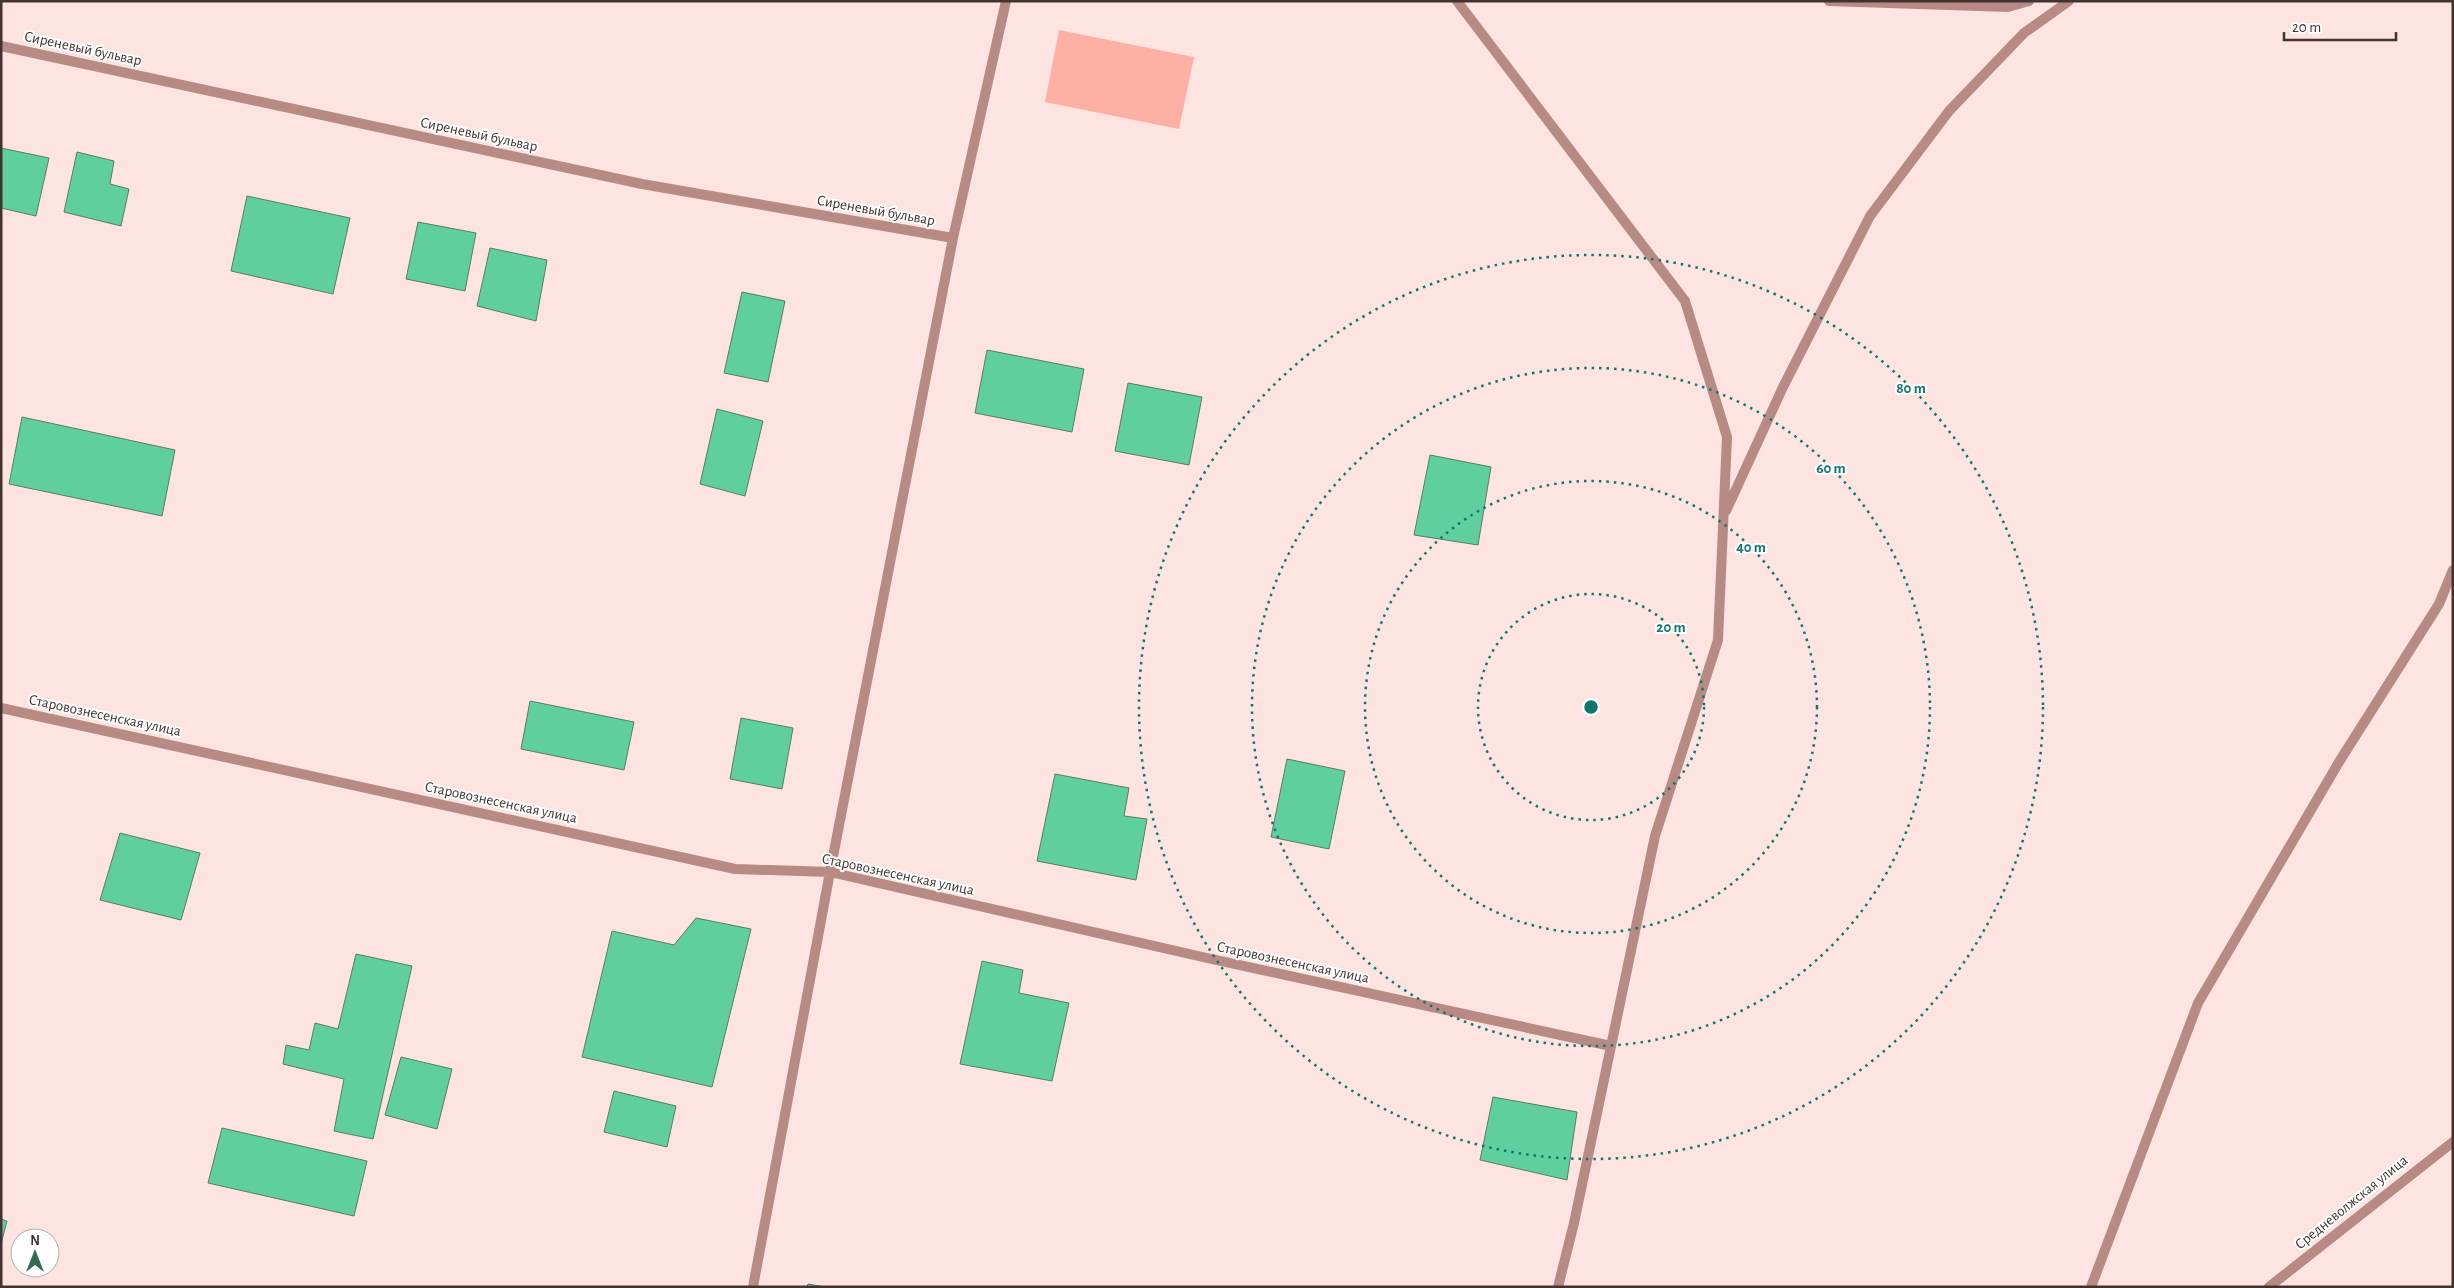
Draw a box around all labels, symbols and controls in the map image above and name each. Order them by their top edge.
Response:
scale bar [2284,10,2396,42]
text: 20 m [2292,20,2321,35]
street label: Сиреневый бульвар [23,29,143,68]
street label: Сиреневый бульвар [419,115,539,154]
street label: Сиреневый бульвар [816,193,937,228]
text: 80 m [1896,381,1926,396]
text: 60 m [1816,461,1846,476]
text: 40 m [1736,540,1766,555]
text: 20 m [1656,620,1686,635]
street label: Старовознесенская улица [27,692,183,739]
centre of rings [1582,698,1600,716]
street label: Старовознесенская улица [423,779,579,826]
street label: Старовознесенская улица [820,851,976,898]
street label: Старовознесенская улица [1215,939,1371,986]
street label: Средневолжская улица [2292,1152,2411,1252]
north arrow [10,1228,60,1278]
text: N [30,1234,40,1248]

